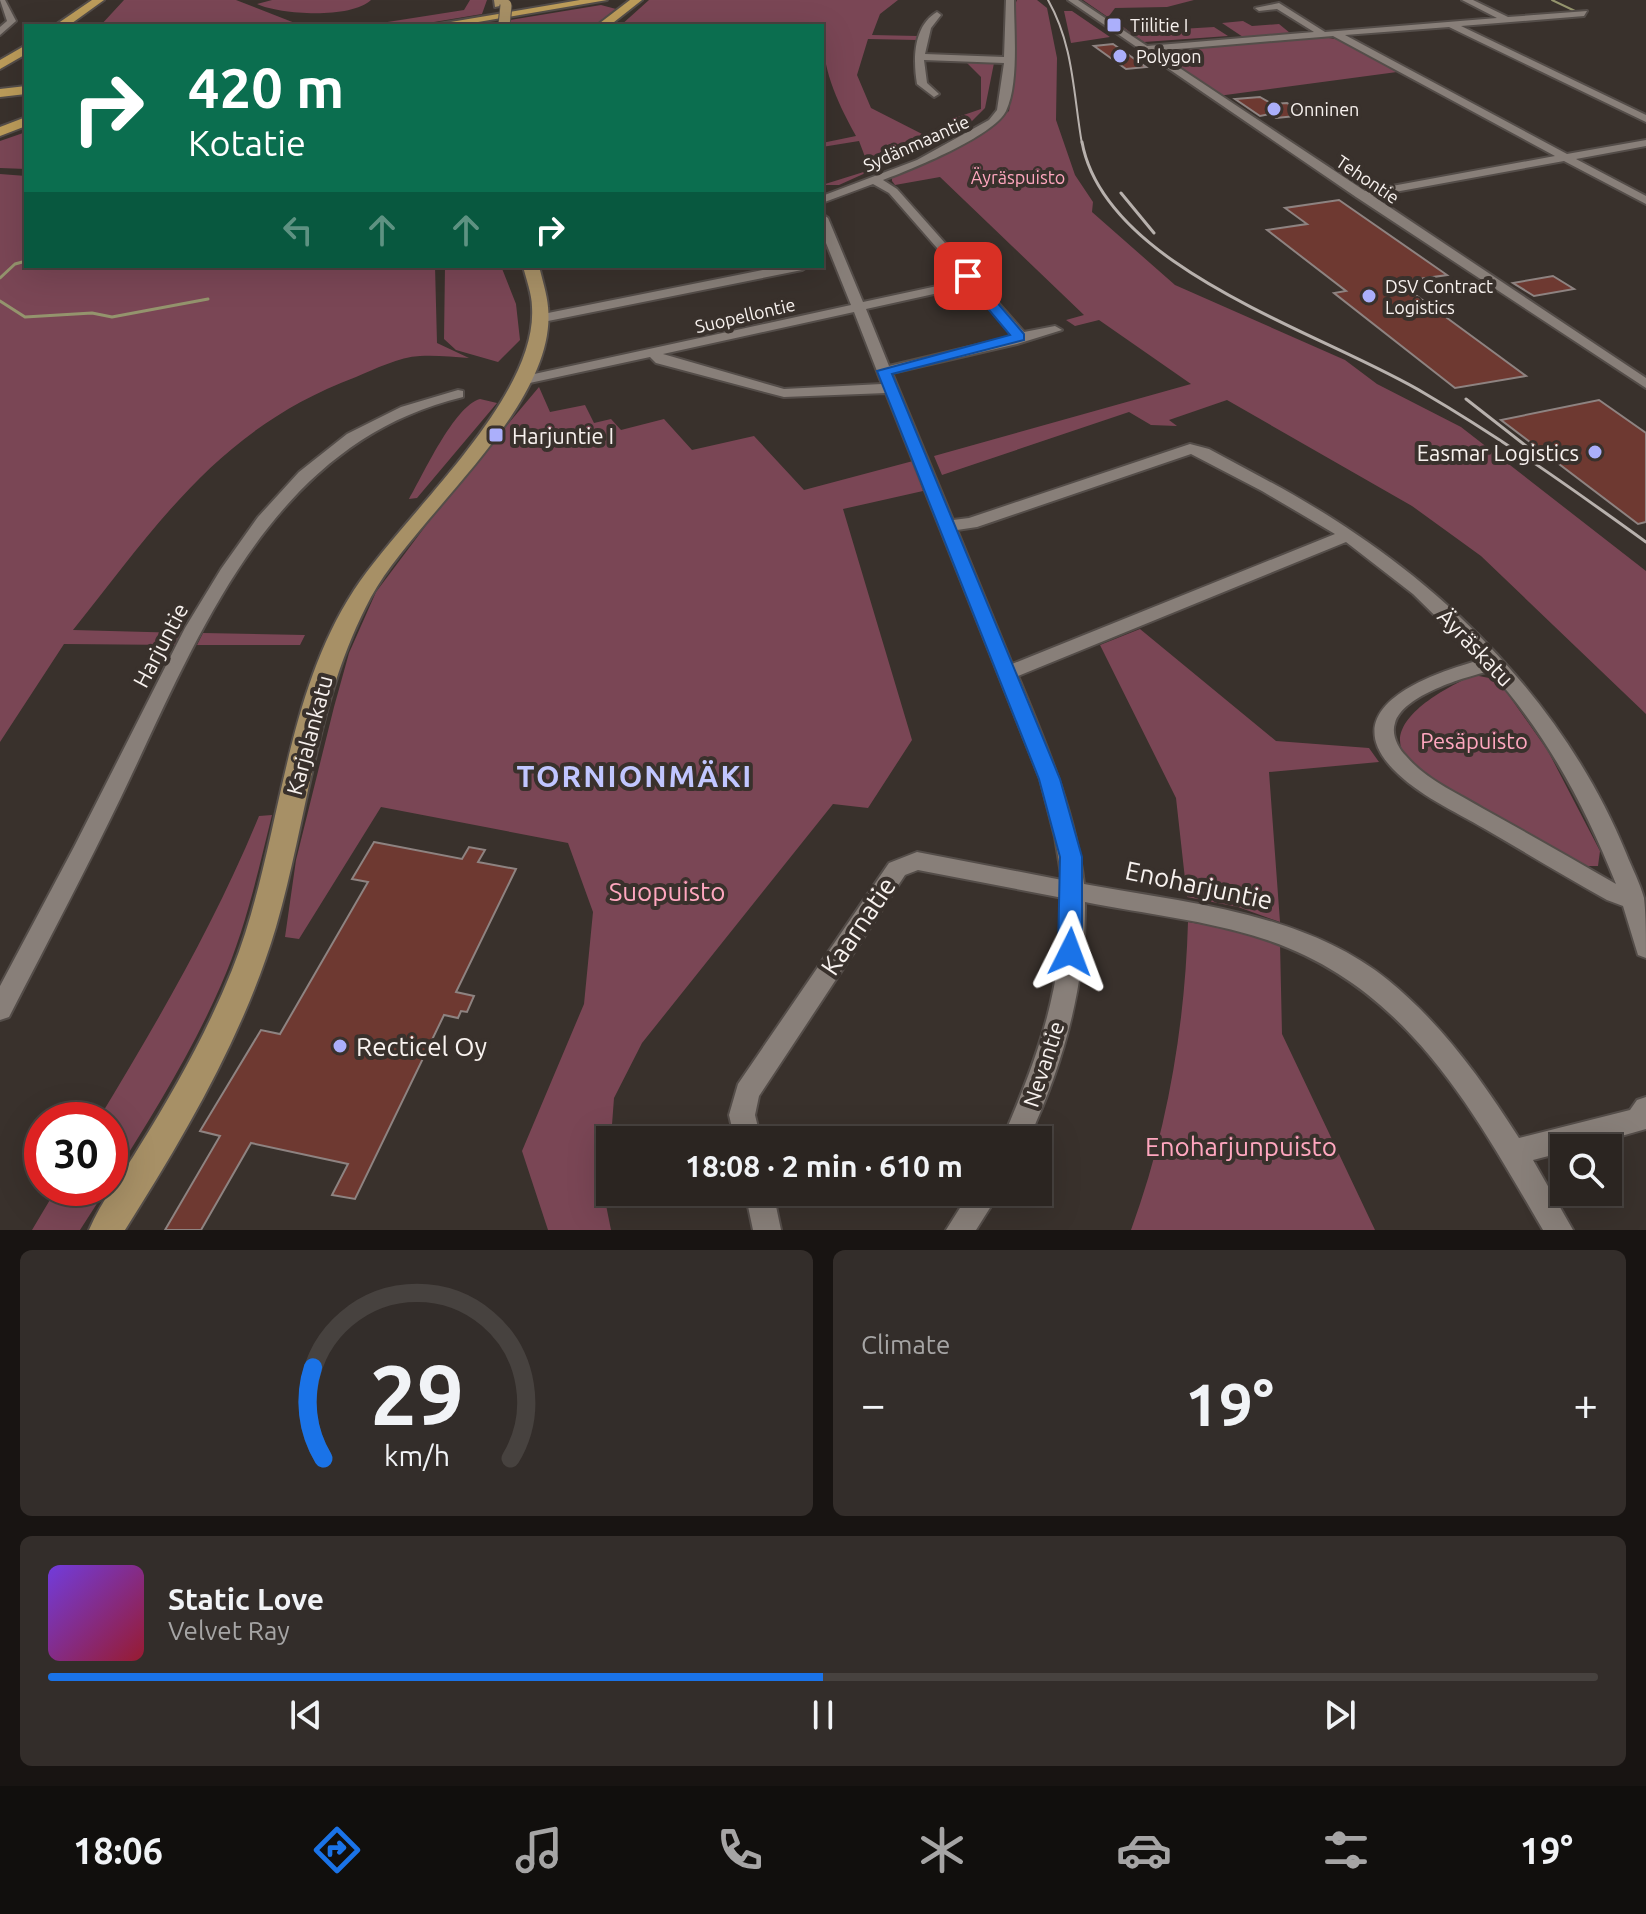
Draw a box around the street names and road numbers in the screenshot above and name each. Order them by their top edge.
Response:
street label: Sydänmaantie [860,111,972,175]
street label: Tehontie [1333,151,1403,207]
street label: Suopellontie [693,294,797,336]
street label: Harjuntie [127,599,193,691]
street label: Äyräskatu [1433,603,1519,691]
street label: Karjalankatu [281,672,337,798]
street label: Enoharjuntie [1123,855,1275,915]
street label: Kaarnatie [815,872,901,980]
street label: Nevantie [1017,1018,1069,1110]

